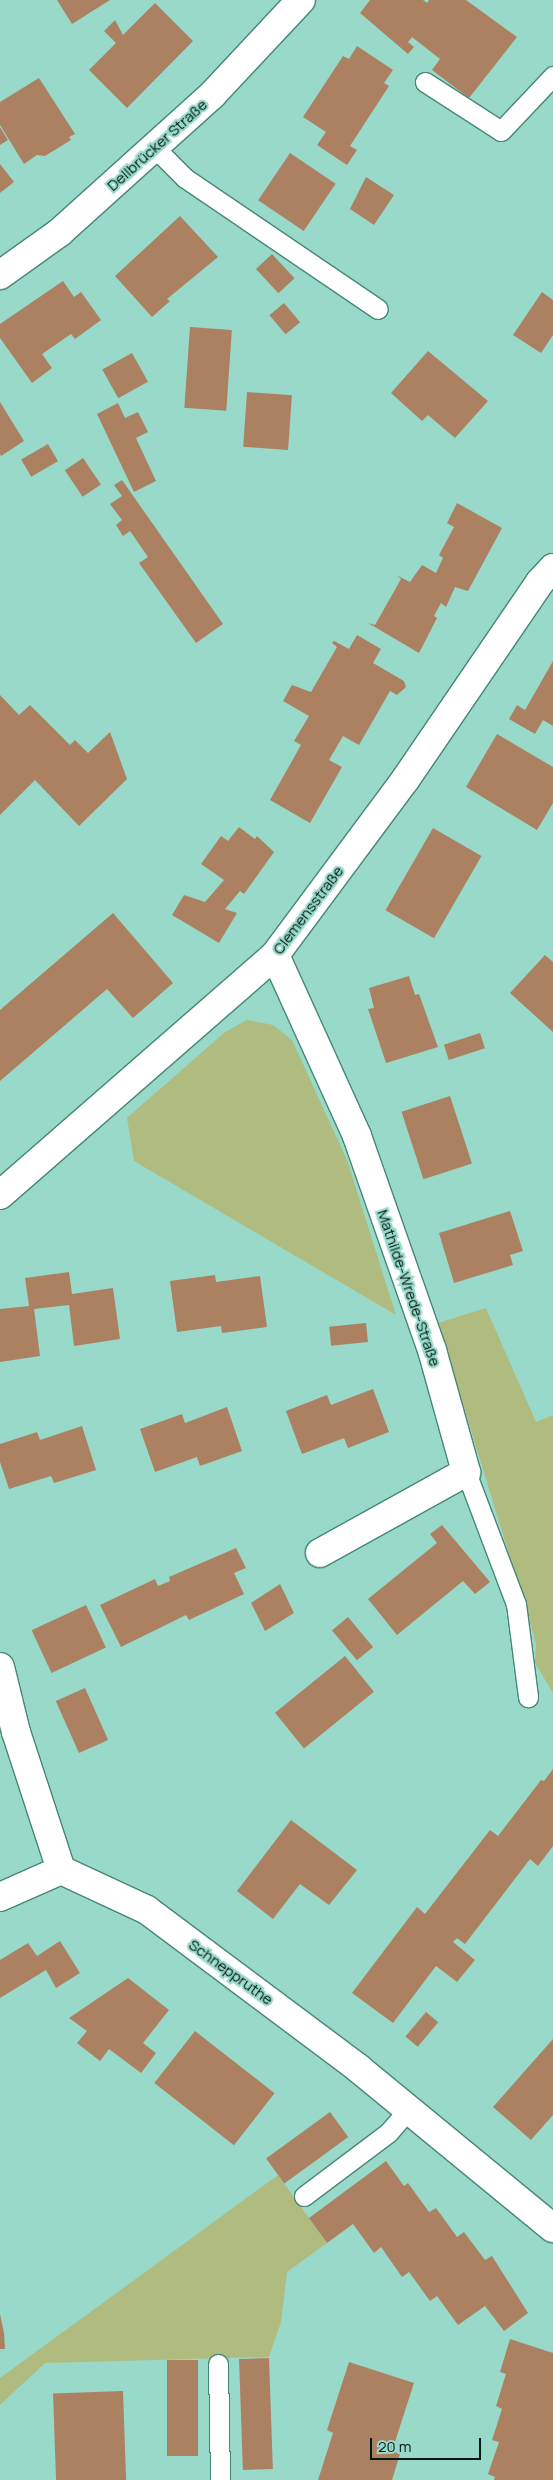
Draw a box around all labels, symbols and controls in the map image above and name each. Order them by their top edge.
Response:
street label: Dellbrücker Straße [103,95,211,195]
street label: Clemensstraße [269,862,347,958]
street label: Mathilde-Wrede-Straße [374,1207,444,1369]
street label: Schneppruthe [185,1935,277,2009]
scale bar [373,2428,484,2460]
text: 20 m [378,2436,411,2457]

